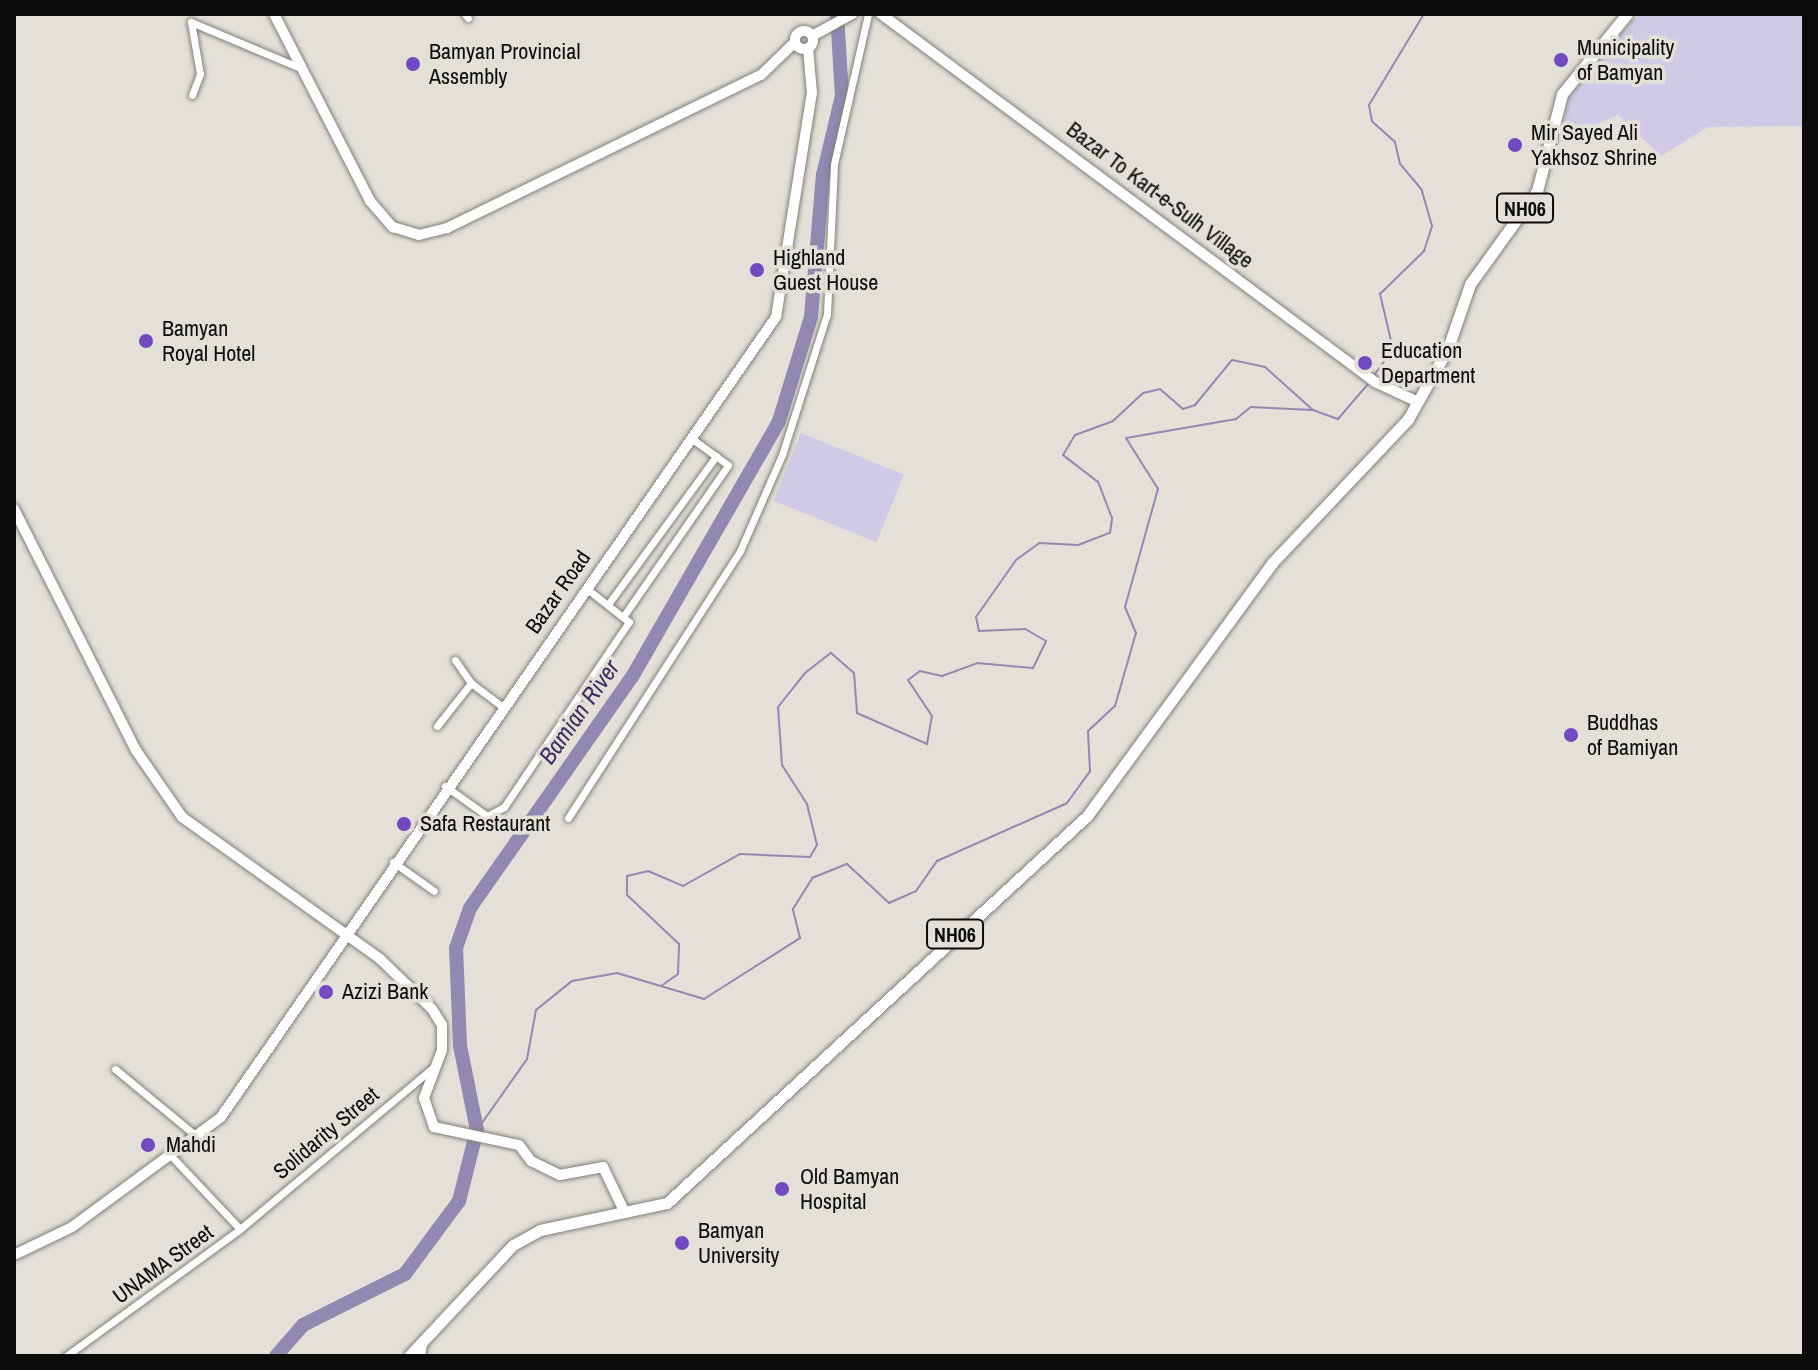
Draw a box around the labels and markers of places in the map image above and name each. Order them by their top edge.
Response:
place label: Municipality of Bamyan [1577,34,1674,86]
place label: Bamyan Provincial Assembly [429,38,580,90]
marker: Municipality of Bamyan [1552,51,1570,69]
marker: Bamyan Provincial Assembly [404,55,422,73]
place label: Mir Sayed Ali Yakhsoz Shrine [1531,119,1657,170]
marker: Mir Sayed Ali Yakhsoz Shrine [1506,136,1524,154]
place label: Highland Guest House [773,244,878,296]
marker: Highland Guest House [748,261,766,279]
place label: Bamyan Royal Hotel [162,315,255,366]
marker: Bamyan Royal Hotel [137,332,155,350]
place label: Education Department [1381,337,1475,388]
marker: Education Department [1356,354,1374,372]
place label: Buddhas of Bamiyan [1587,709,1678,760]
marker: Buddhas of Bamiyan [1562,726,1580,744]
place label: Safa Restaurant [420,811,550,837]
marker: Safa Restaurant [395,815,413,833]
place label: Azizi Bank [342,979,428,1005]
marker: Azizi Bank [317,983,335,1001]
place label: Mahdi [166,1132,216,1158]
marker: Mahdi [137,1134,159,1156]
place label: Old Bamyan Hospital [800,1163,899,1214]
marker: Old Bamyan Hospital [771,1178,793,1200]
place label: Bamyan University [698,1217,779,1268]
marker: Bamyan University [673,1234,691,1252]

